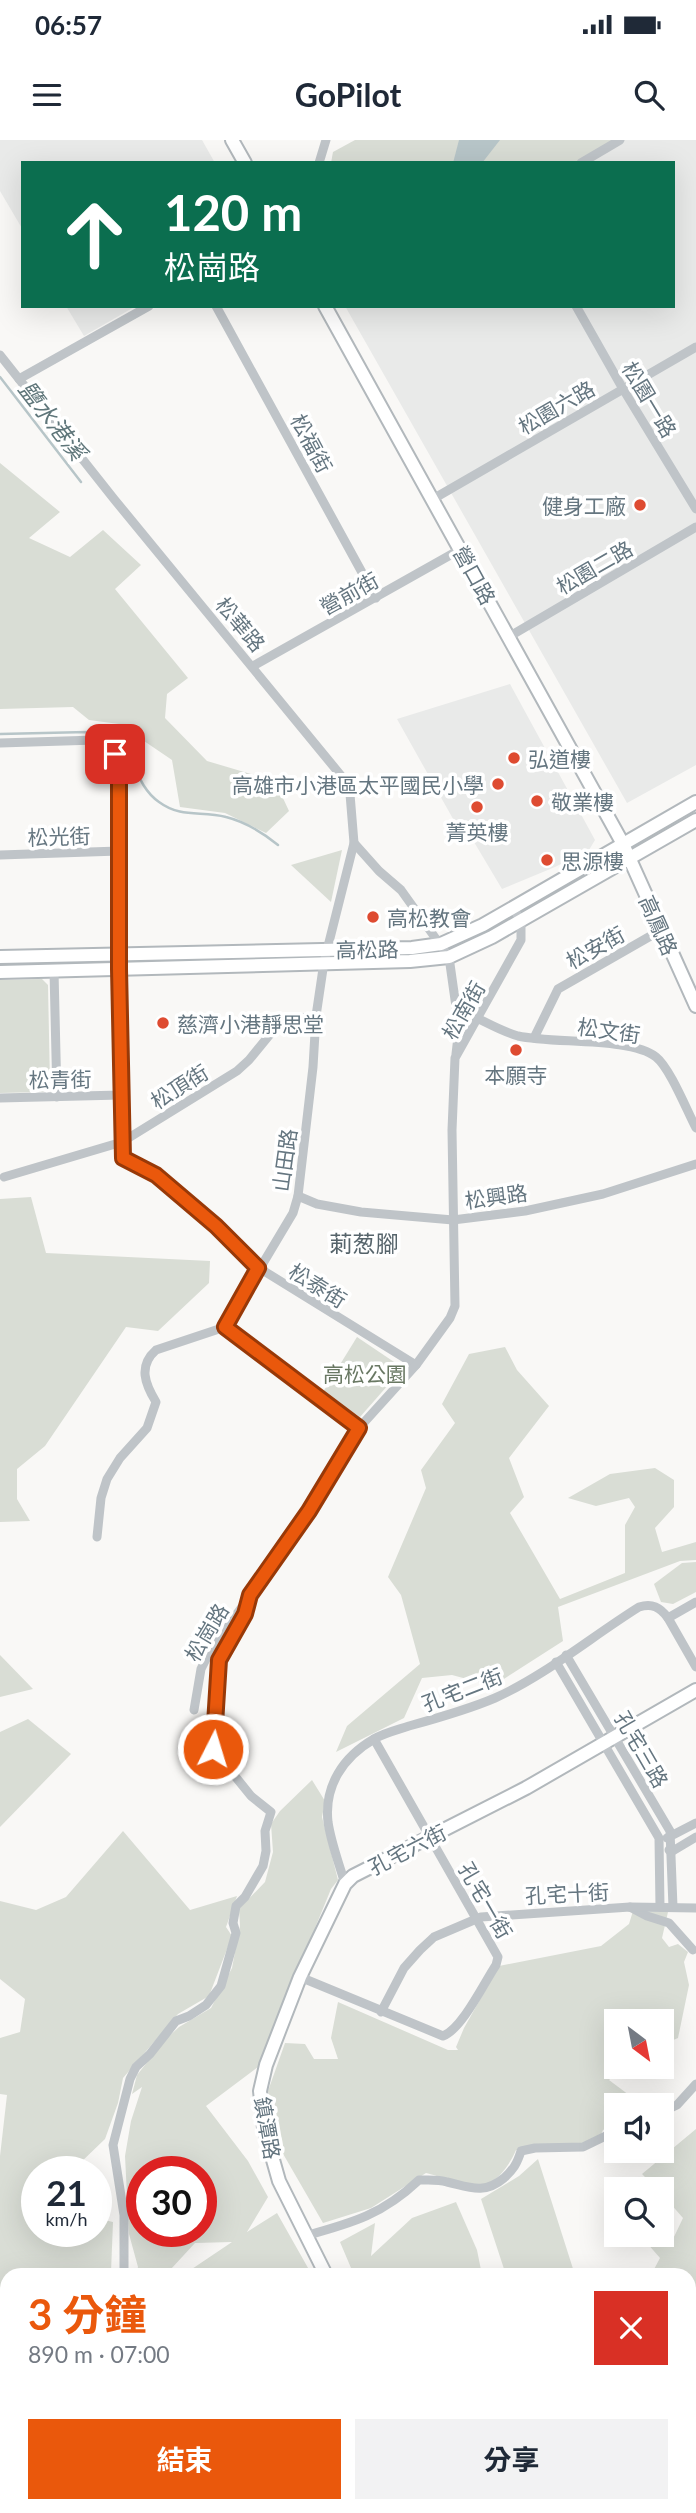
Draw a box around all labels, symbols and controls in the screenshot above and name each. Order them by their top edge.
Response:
text: 06:57 [35,9,102,41]
text: GoPilot [295,75,401,114]
icon: menu [28,76,66,114]
icon: search [630,76,668,114]
text: 120 m [164,183,302,241]
icon: ahead [49,189,140,280]
text: 松崗路 [164,247,260,286]
street label: 松園一路 [618,357,682,441]
water label: 鹽水港溪 [14,375,94,467]
street label: 松園六路 [513,375,599,439]
street label: 松福街 [286,409,338,477]
place label: 健身工廠 [542,493,626,518]
marker: 健身工廠 [632,497,648,513]
street label: 松園二路 [551,535,637,599]
street label: 營口路 [449,541,501,609]
street label: 營前街 [315,567,383,619]
street label: 松華路 [211,592,271,656]
pin [85,724,145,784]
icon: arrive [96,735,134,773]
place label: 弘道樓 [528,746,591,771]
marker: 弘道樓 [506,750,522,766]
place label: 高雄市小港區太平國民小學 [232,772,484,797]
marker: 高雄市小港區太平國民小學 [490,776,506,792]
place label: 敬業樓 [551,789,614,814]
marker: 敬業樓 [529,793,545,809]
marker: 菁英樓 [469,799,485,815]
place label: 菁英樓 [446,819,509,844]
street label: 松光街 [27,822,91,850]
place label: 思源樓 [561,848,624,873]
marker: 思源樓 [539,852,555,868]
street label: 高鳳路 [635,891,683,959]
place label: 高松教會 [387,905,471,930]
marker: 高松教會 [365,909,381,925]
street label: 松安街 [561,921,629,973]
street label: 高松路 [335,936,399,962]
street label: 松南街 [436,976,490,1044]
place label: 慈濟小港靜思堂 [177,1011,324,1036]
street label: 松文街 [576,1013,642,1047]
marker: 慈濟小港靜思堂 [155,1015,171,1031]
marker: 本願寺 [508,1042,524,1058]
street label: 松頂街 [146,1059,212,1113]
place label: 本願寺 [485,1062,548,1087]
street label: 松青街 [28,1066,92,1092]
street label: 山田路 [267,1127,301,1193]
street label: 松興路 [463,1179,529,1213]
district label: 莿葱腳 [330,1229,399,1257]
street label: 松泰街 [285,1258,351,1312]
park label: 高松公園 [323,1361,407,1386]
street label: 松崗路 [179,1599,233,1665]
street label: 孔宅二街 [418,1662,506,1716]
street label: 孔宅三路 [610,1706,674,1792]
position arrow [176,1712,250,1786]
street label: 孔宅六街 [364,1819,450,1879]
street label: 孔宅一街 [454,1857,518,1943]
street label: 孔宅十街 [524,1878,610,1908]
north arrow [604,2009,674,2079]
map controls [604,2009,674,2247]
button: sound [604,2093,674,2163]
street label: 鎮潭路 [250,2095,286,2161]
speed limit sign: 30 [126,2156,217,2247]
text: 21 [46,2171,87,2213]
button: search [604,2177,674,2247]
text: km/h [45,2208,88,2230]
text: 3 分鐘 [28,2289,147,2339]
button: close [594,2291,668,2365]
text: 890 m · 07:00 [28,2340,170,2368]
button: 結束 [28,2419,341,2499]
button: 分享 [355,2419,668,2499]

